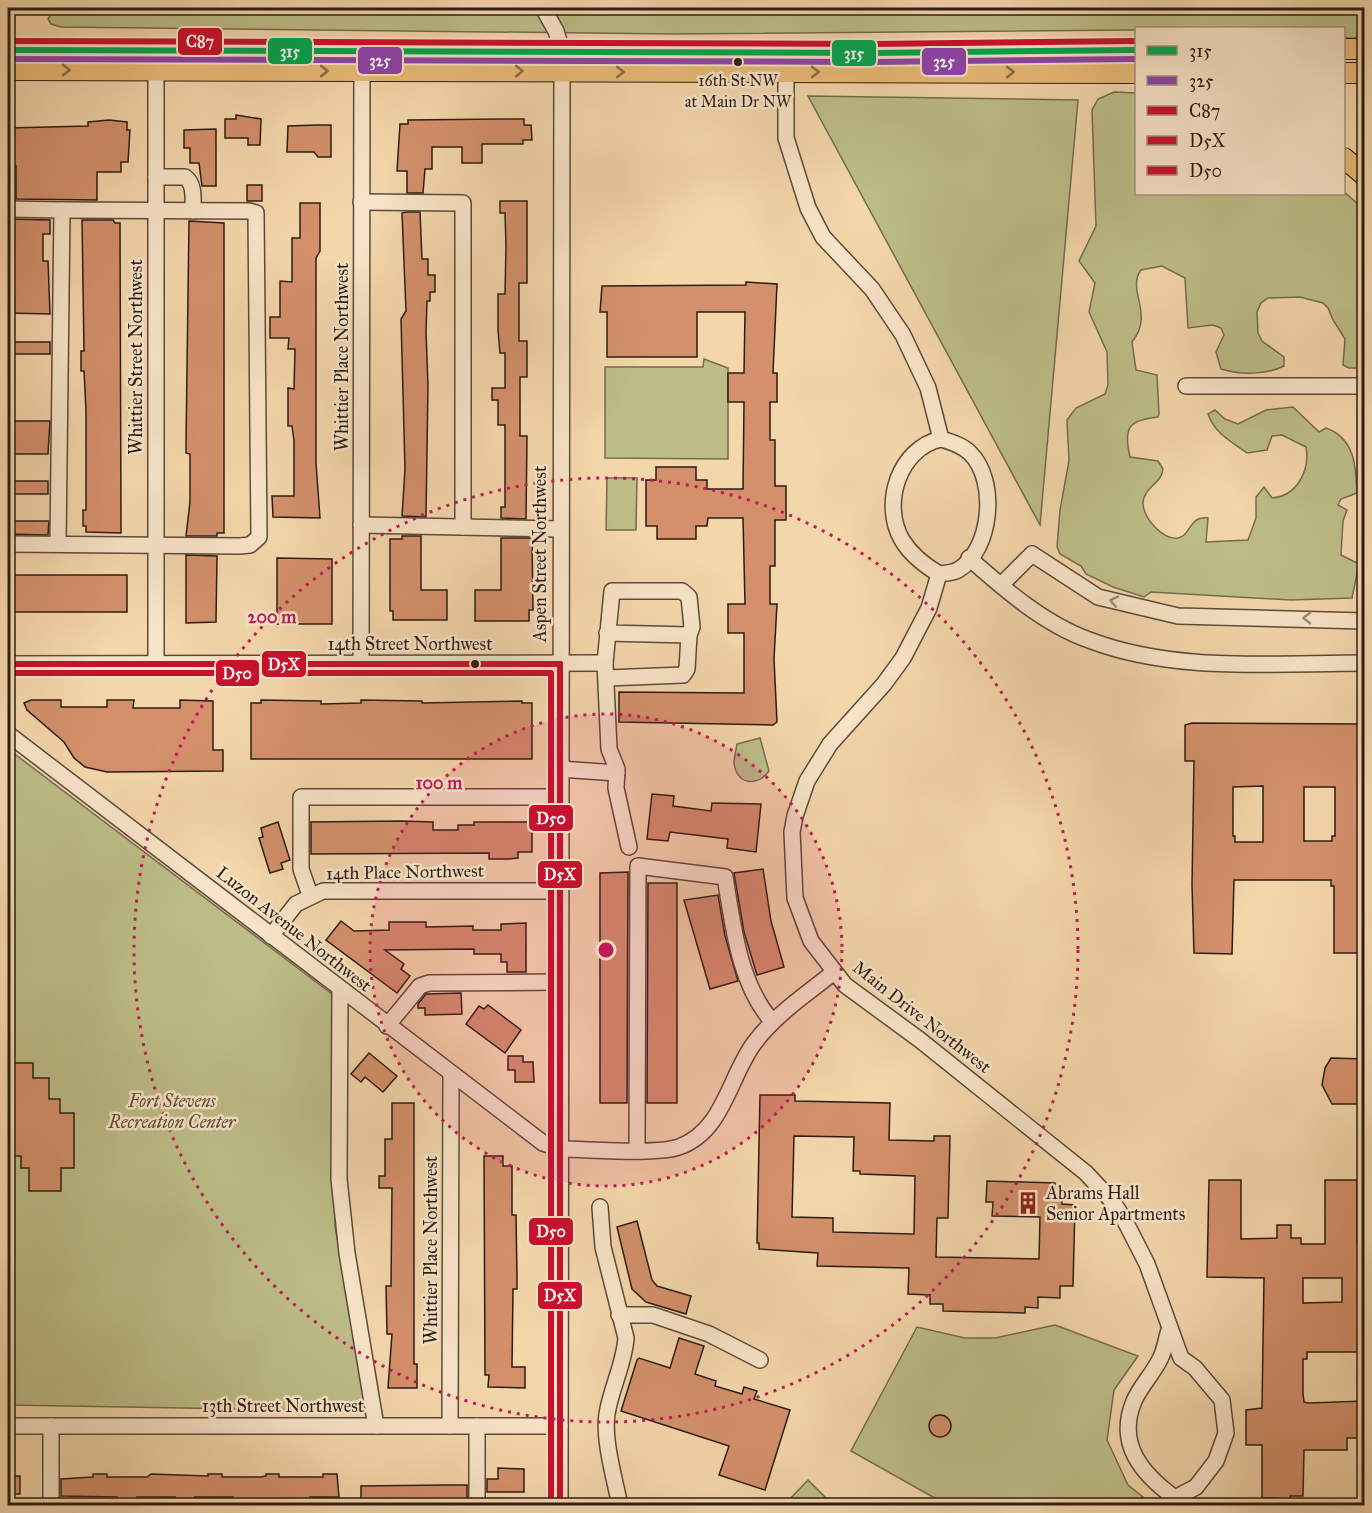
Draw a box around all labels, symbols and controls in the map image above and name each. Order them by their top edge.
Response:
line badge: C87 [177,27,223,56]
legend [1135,27,1345,195]
text: C87 [186,32,214,51]
line badge: 315 [267,37,313,65]
line badge: 315 [831,39,877,67]
text: 315 [1189,40,1212,62]
text: 315 [280,42,301,62]
text: 315 [844,44,865,64]
line badge: 325 [357,46,403,75]
line badge: 325 [921,47,967,76]
text: 325 [369,51,391,71]
text: 325 [933,52,955,72]
marker: 16th St NW at Main Dr NW [732,56,744,68]
one-way arrow [61,64,70,76]
one-way arrow [319,65,328,77]
one-way arrow [514,65,523,77]
one-way arrow [615,66,624,78]
one-way arrow [810,66,819,78]
one-way arrow [1005,66,1014,78]
text: 325 [1189,70,1214,92]
place label: 16th St NW at Main Dr NW [685,71,792,111]
text: C87 [1189,100,1220,122]
text: D5X [1189,130,1226,152]
text: D50 [1189,160,1222,182]
street label: Whittier Street Northwest [125,259,147,455]
street label: Whittier Place Northwest [331,262,353,451]
street label: Aspen Street Northwest [529,465,551,643]
one-way arrow [1109,595,1119,608]
text: 200 m [248,606,297,628]
one-way arrow [1303,612,1312,625]
street label: 14th Street Northwest [327,633,493,655]
line badge: D5X [261,650,307,678]
text: D5X [268,655,301,674]
unlabelled marker [469,658,481,670]
line badge: D50 [215,659,260,687]
text: D50 [222,664,252,683]
text: 100 m [416,772,463,794]
line badge: D50 [528,804,574,832]
text: D50 [536,809,566,828]
street label: 14th Place Northwest [326,860,485,884]
line badge: D5X [537,860,583,889]
street label: Luzon Avenue Northwest [212,862,377,997]
text: D5X [544,865,577,884]
centre of rings [596,940,616,960]
street label: Main Drive Northwest [849,956,996,1078]
park label: Fort Stevens Recreation Center [108,1090,237,1133]
street label: Whittier Place Northwest [420,1155,442,1344]
place label: Abrams Hall Senior Apartments [1045,1182,1185,1225]
building icon: Abrams Hall Senior Apartments [1015,1190,1041,1216]
line badge: D50 [528,1217,574,1246]
text: D50 [536,1222,566,1241]
line badge: D5X [537,1281,583,1310]
text: D5X [544,1286,577,1305]
street label: 13th Street Northwest [202,1395,365,1417]

